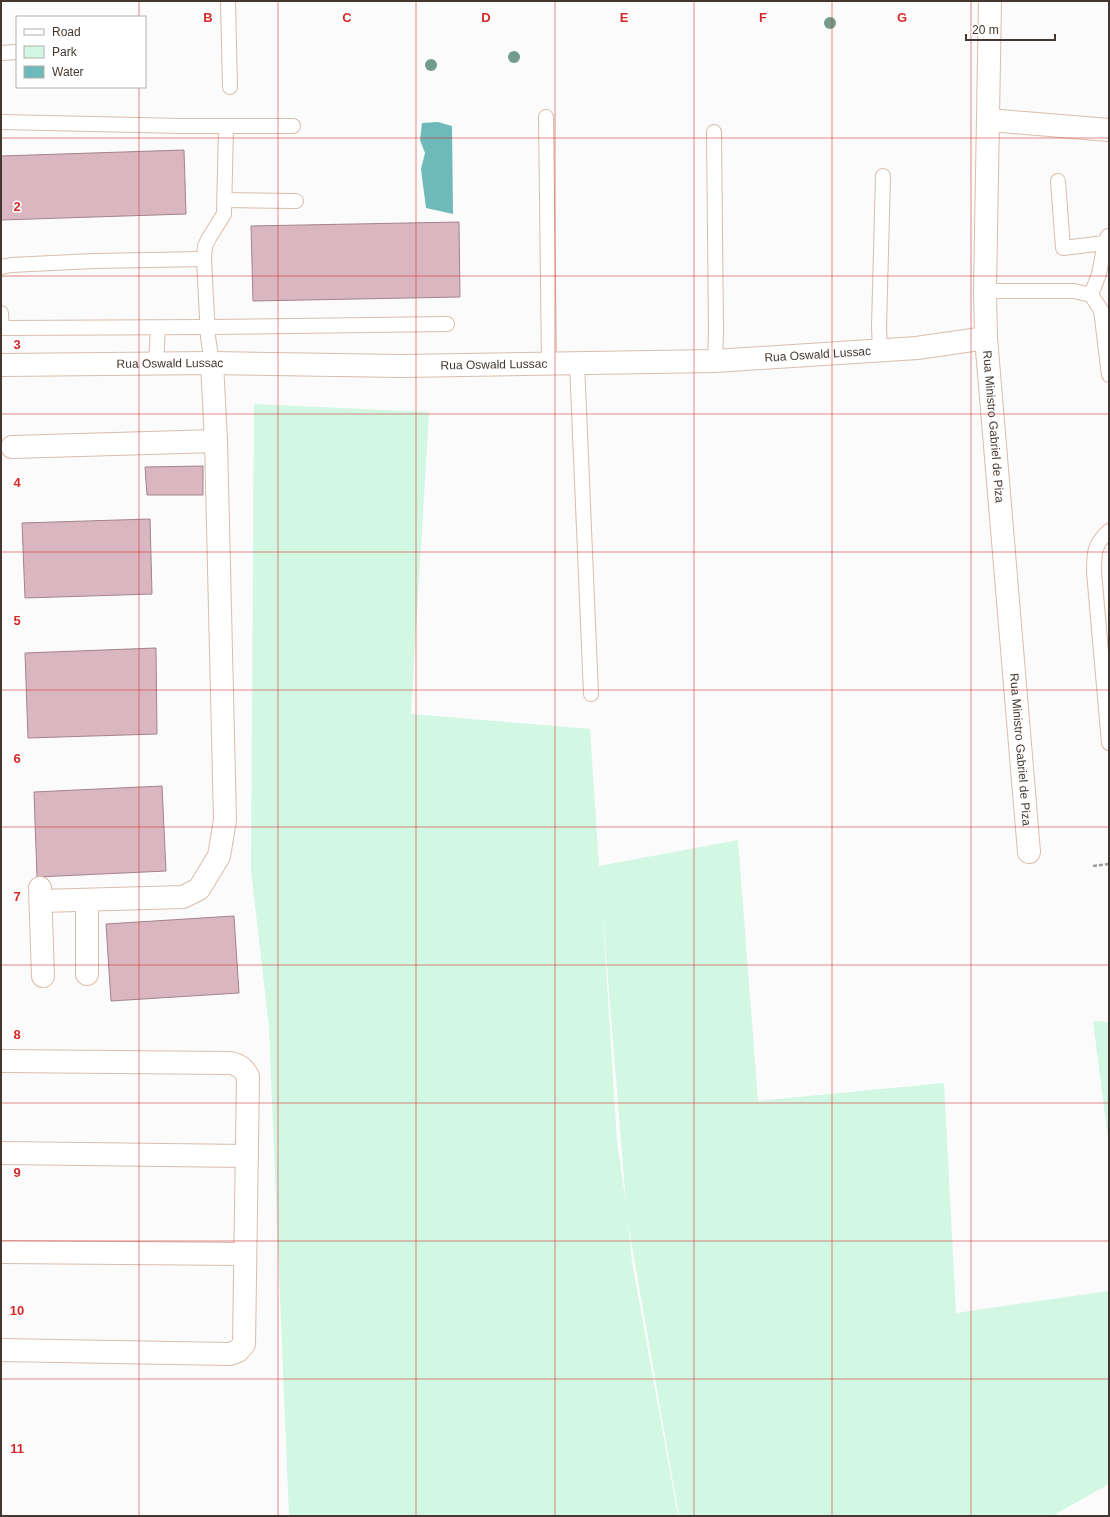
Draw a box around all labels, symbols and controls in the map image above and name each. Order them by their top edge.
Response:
text: B [203,10,213,25]
text: C [342,10,352,25]
text: D [481,10,491,25]
text: E [620,10,629,25]
text: F [759,10,767,25]
text: G [897,10,907,25]
legend [16,16,146,88]
scale bar [966,16,1055,42]
text: 20 m [972,23,999,37]
text: Road [52,25,81,39]
text: Park [52,45,78,59]
text: Water [52,65,84,79]
text: 2 [13,199,21,214]
text: 3 [13,337,21,352]
street label: Rua Oswald Lussac [764,344,871,365]
street label: Rua Ministro Gabriel de Piza [980,350,1007,504]
street label: Rua Oswald Lussac [116,356,224,371]
street label: Rua Oswald Lussac [440,357,547,372]
text: 4 [13,475,21,490]
text: 5 [13,613,21,628]
street label: Rua Ministro Gabriel de Piza [1007,673,1034,827]
text: 6 [13,751,21,766]
text: 7 [13,889,21,904]
text: 8 [13,1027,21,1042]
text: 9 [13,1165,21,1180]
text: 10 [10,1303,24,1318]
text: 11 [10,1441,24,1456]

